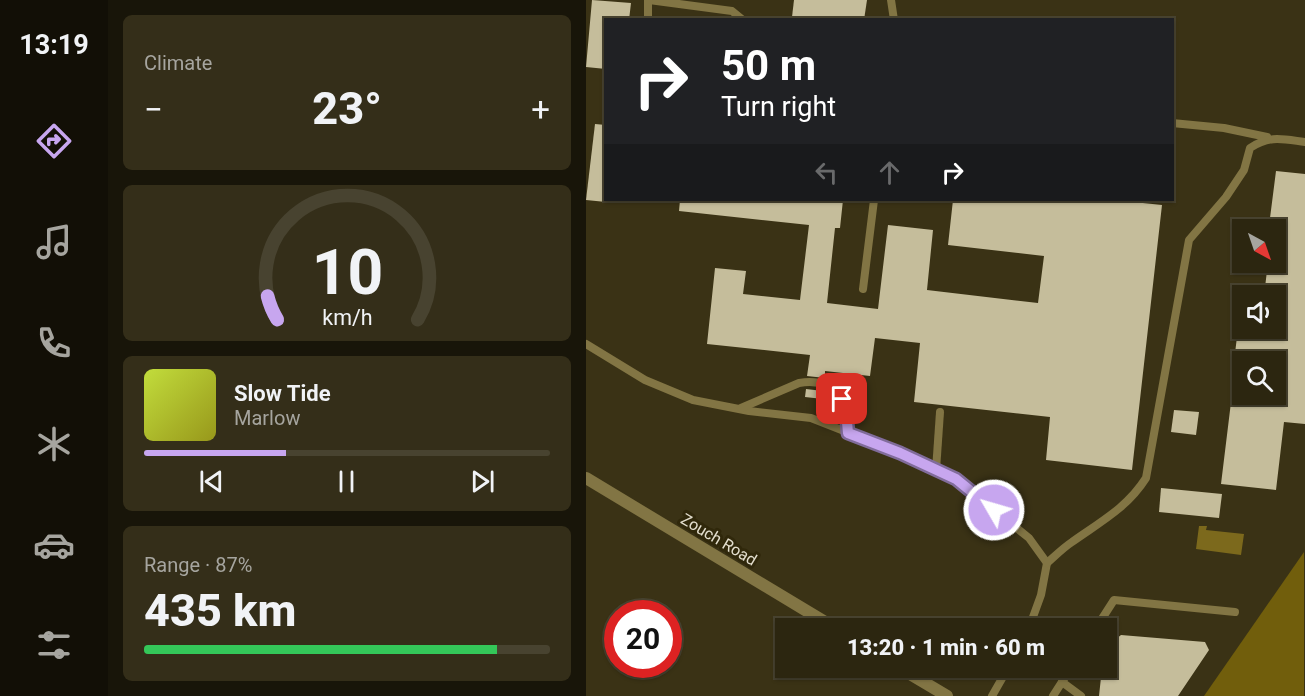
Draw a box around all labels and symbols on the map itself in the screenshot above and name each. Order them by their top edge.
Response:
north arrow [1232,219,1286,273]
pin [816,373,867,424]
position arrow [962,478,1026,542]
street label: Zouch Road [677,509,760,570]
speed limit sign: 20 [604,600,682,678]

